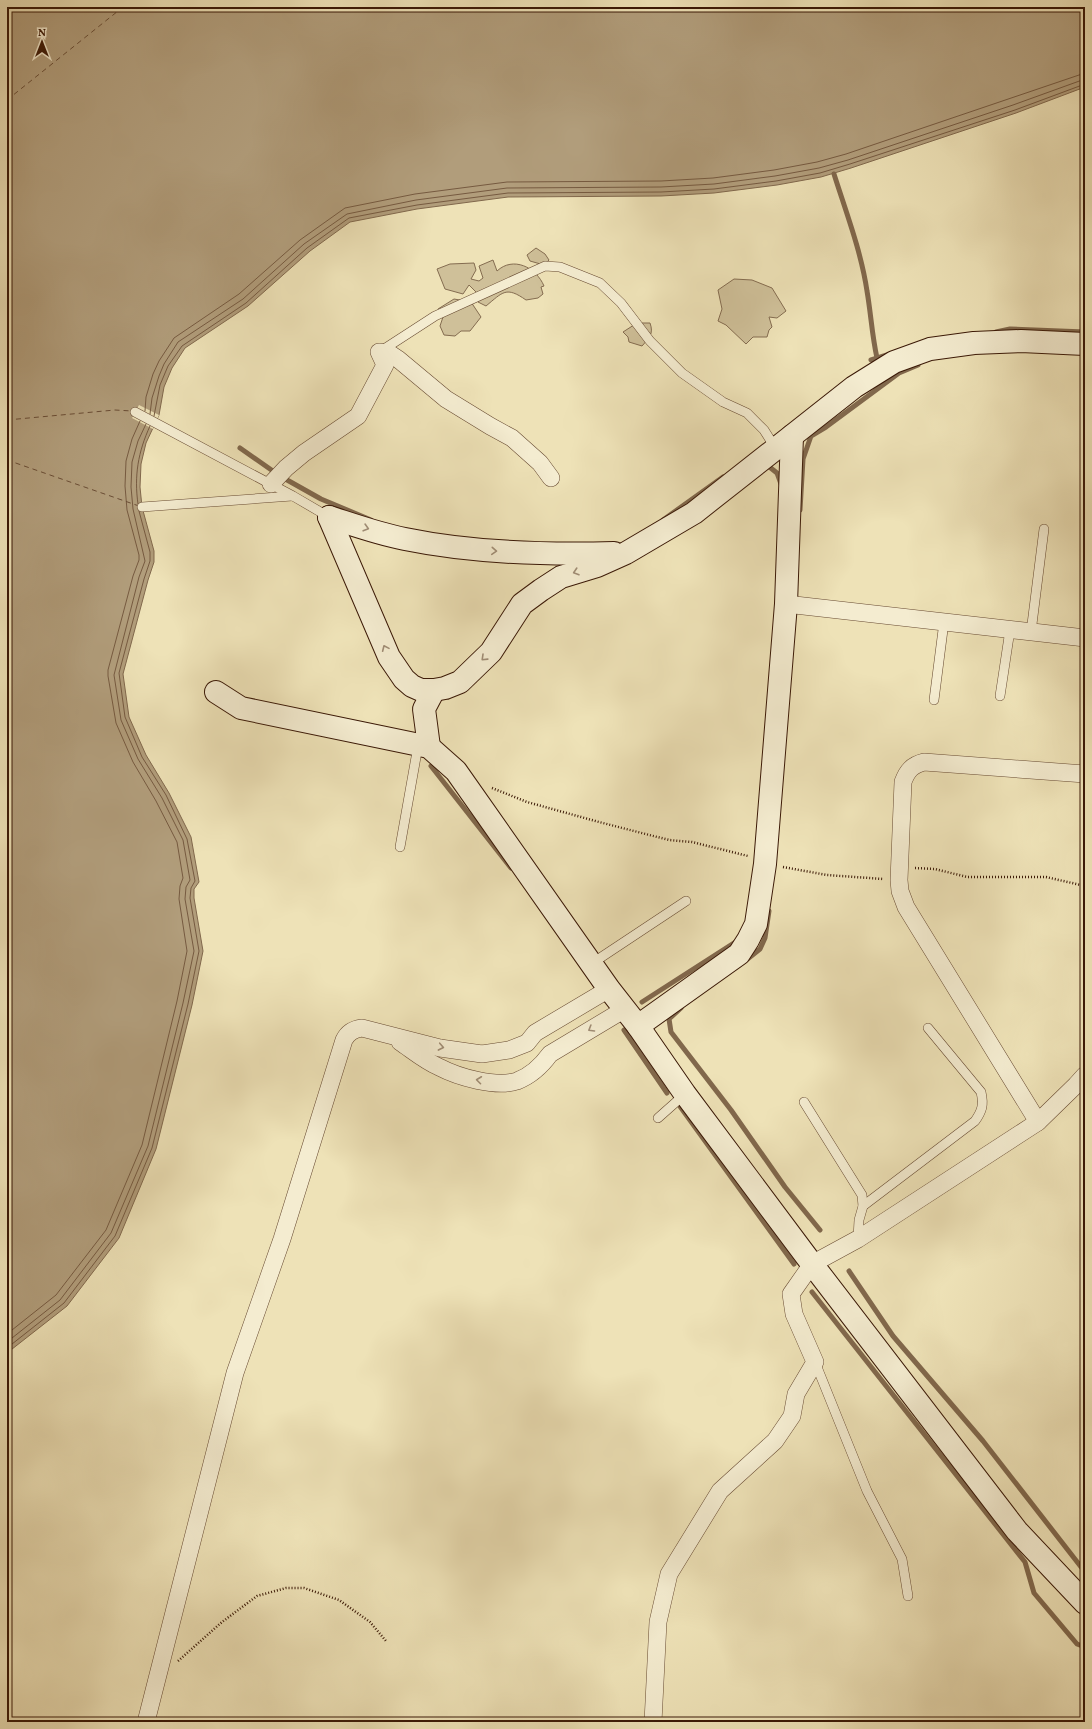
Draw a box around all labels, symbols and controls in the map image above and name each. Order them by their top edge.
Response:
north arrow [22,22,62,62]
text: N [38,26,46,41]
one-way arrow [363,523,370,532]
one-way arrow [491,546,497,555]
one-way arrow [573,568,580,576]
one-way arrow [382,645,390,653]
one-way arrow [481,653,489,661]
one-way arrow [588,1025,595,1032]
one-way arrow [437,1043,444,1051]
one-way arrow [476,1076,482,1085]

